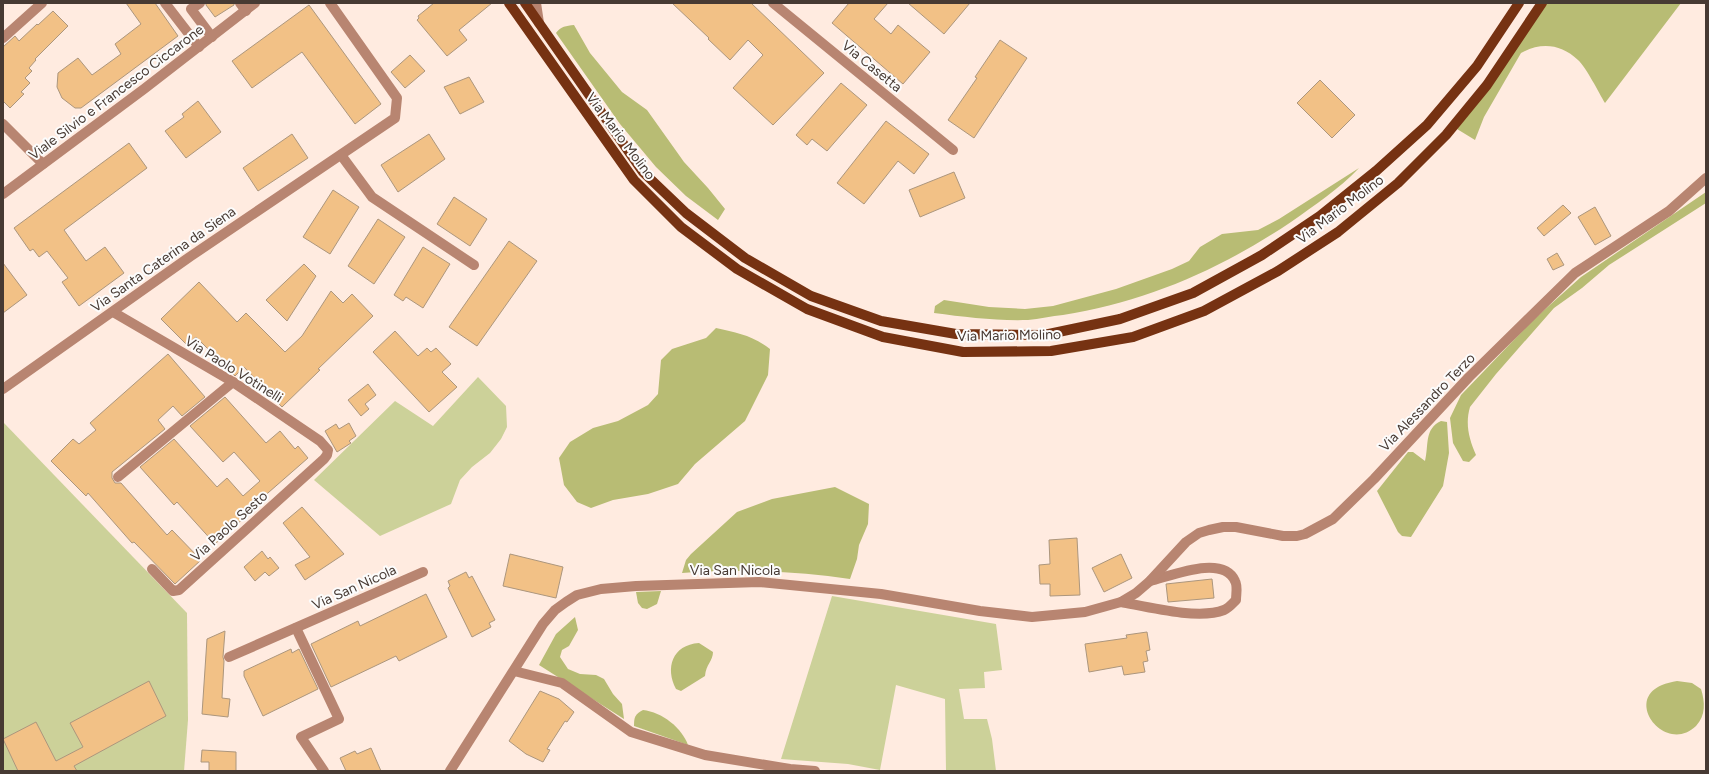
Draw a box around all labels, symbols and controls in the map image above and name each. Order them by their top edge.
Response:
street label: Viale Silvio e Francesco Ciccarone [26,21,207,164]
street label: Via Casetta [838,37,905,96]
street label: Via Mario Molino [582,90,659,183]
street label: Via Mario Molino [1294,171,1387,248]
street label: Via Santa Caterina da Siena [88,203,239,316]
street label: Via Mario Molino [957,326,1061,345]
street label: Via Paolo Votinelli [182,333,286,406]
street label: Via Alessandro Terzo [1376,350,1479,455]
street label: Via Paolo Sesto [187,487,271,565]
street label: Via San Nicola [309,561,399,614]
street label: Via San Nicola [690,562,780,579]

